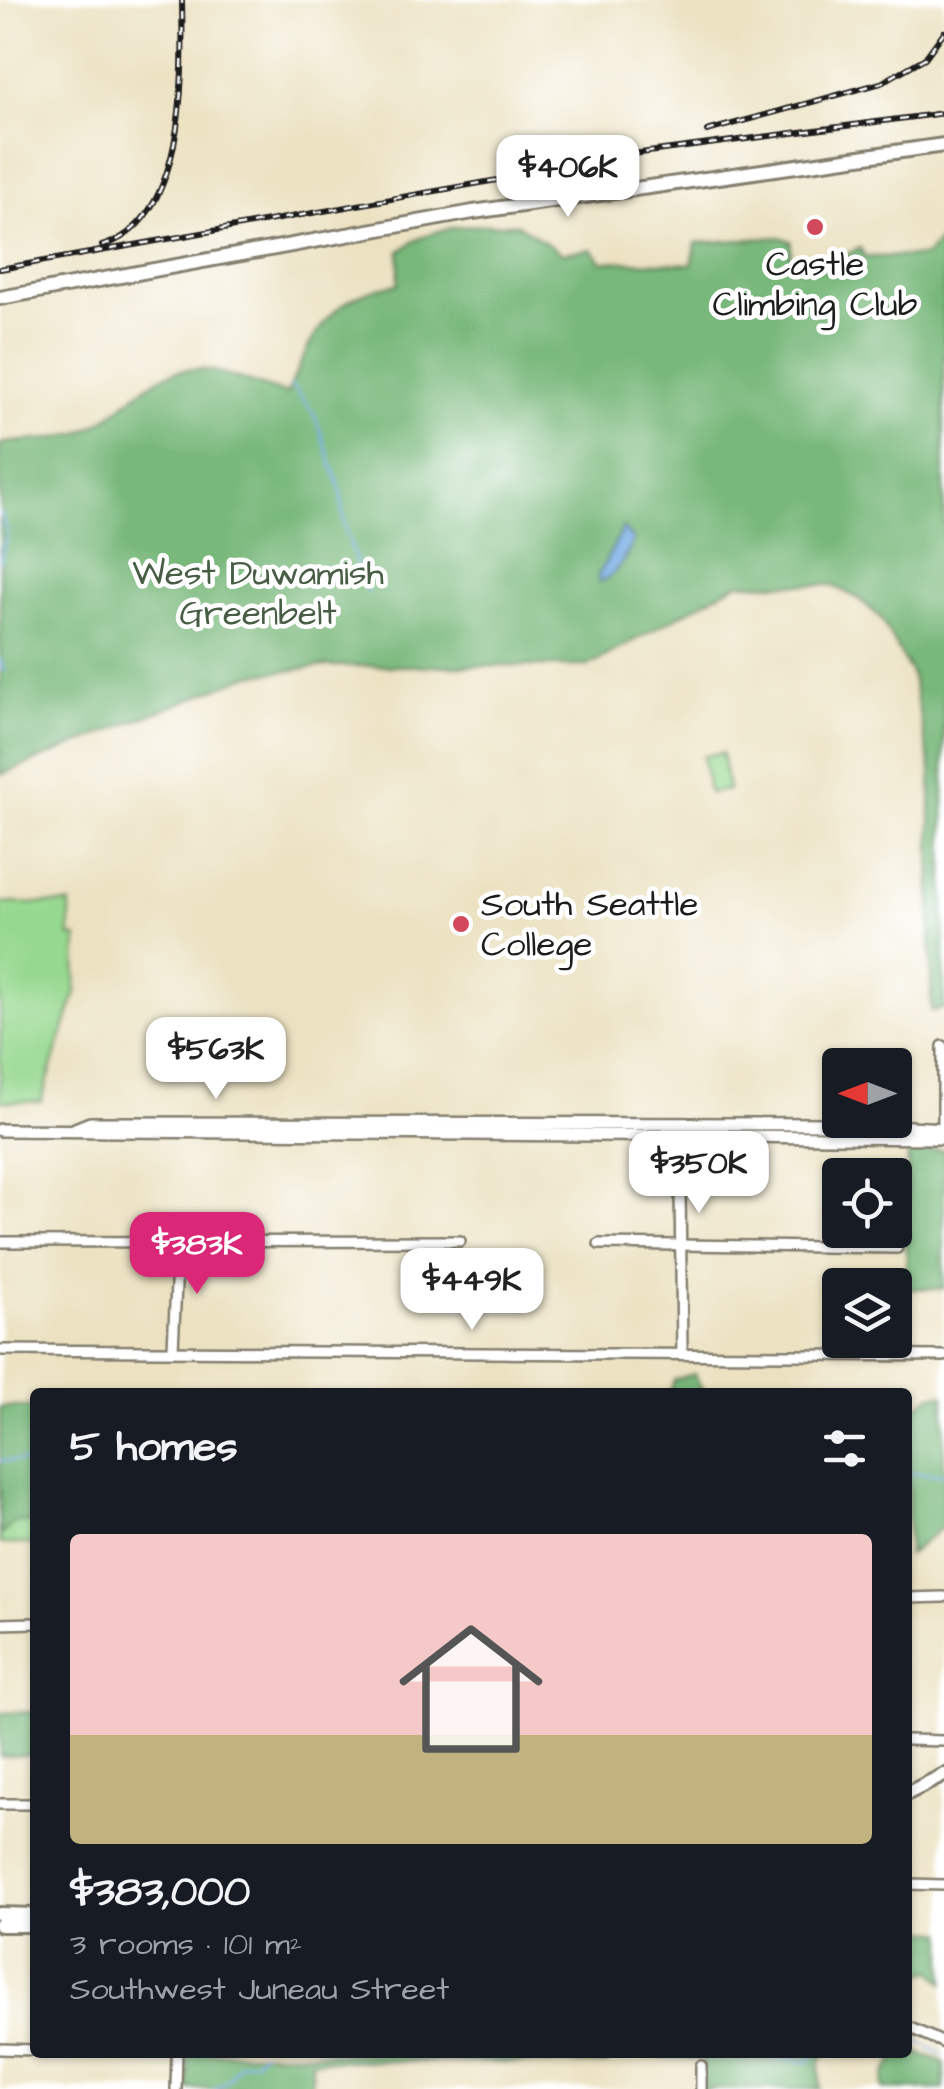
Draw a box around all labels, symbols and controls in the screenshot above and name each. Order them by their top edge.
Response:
pin: $406K [498,135,638,220]
text: $406K [518,145,618,190]
marker: Castle Climbing Club [804,216,826,238]
place label: Castle Climbing Club [712,240,918,331]
park label: West Duwamish Greenbelt [132,549,384,638]
place label: South Seattle College [481,880,698,971]
marker: South Seattle College [450,913,472,935]
pin: $563K [146,1017,286,1102]
text: $563K [168,1027,264,1072]
north arrow [822,1048,912,1138]
map controls [822,1048,912,1358]
pin: $350K [629,1131,769,1216]
text: $350K [651,1141,747,1186]
button: locate [822,1158,912,1248]
pin: $383K [127,1212,267,1297]
text: $383K [152,1222,242,1267]
pin: $449K [402,1248,542,1333]
text: $449K [423,1258,521,1303]
button: layers [822,1268,912,1358]
text: 5 homes [70,1419,237,1477]
icon: filters [817,1421,872,1476]
icon: home [381,1599,561,1779]
text: $383,000 [70,1864,250,1922]
text: 3 rooms · 101 m² [70,1922,302,1967]
text: Southwest Juneau Street [70,1967,449,2012]

